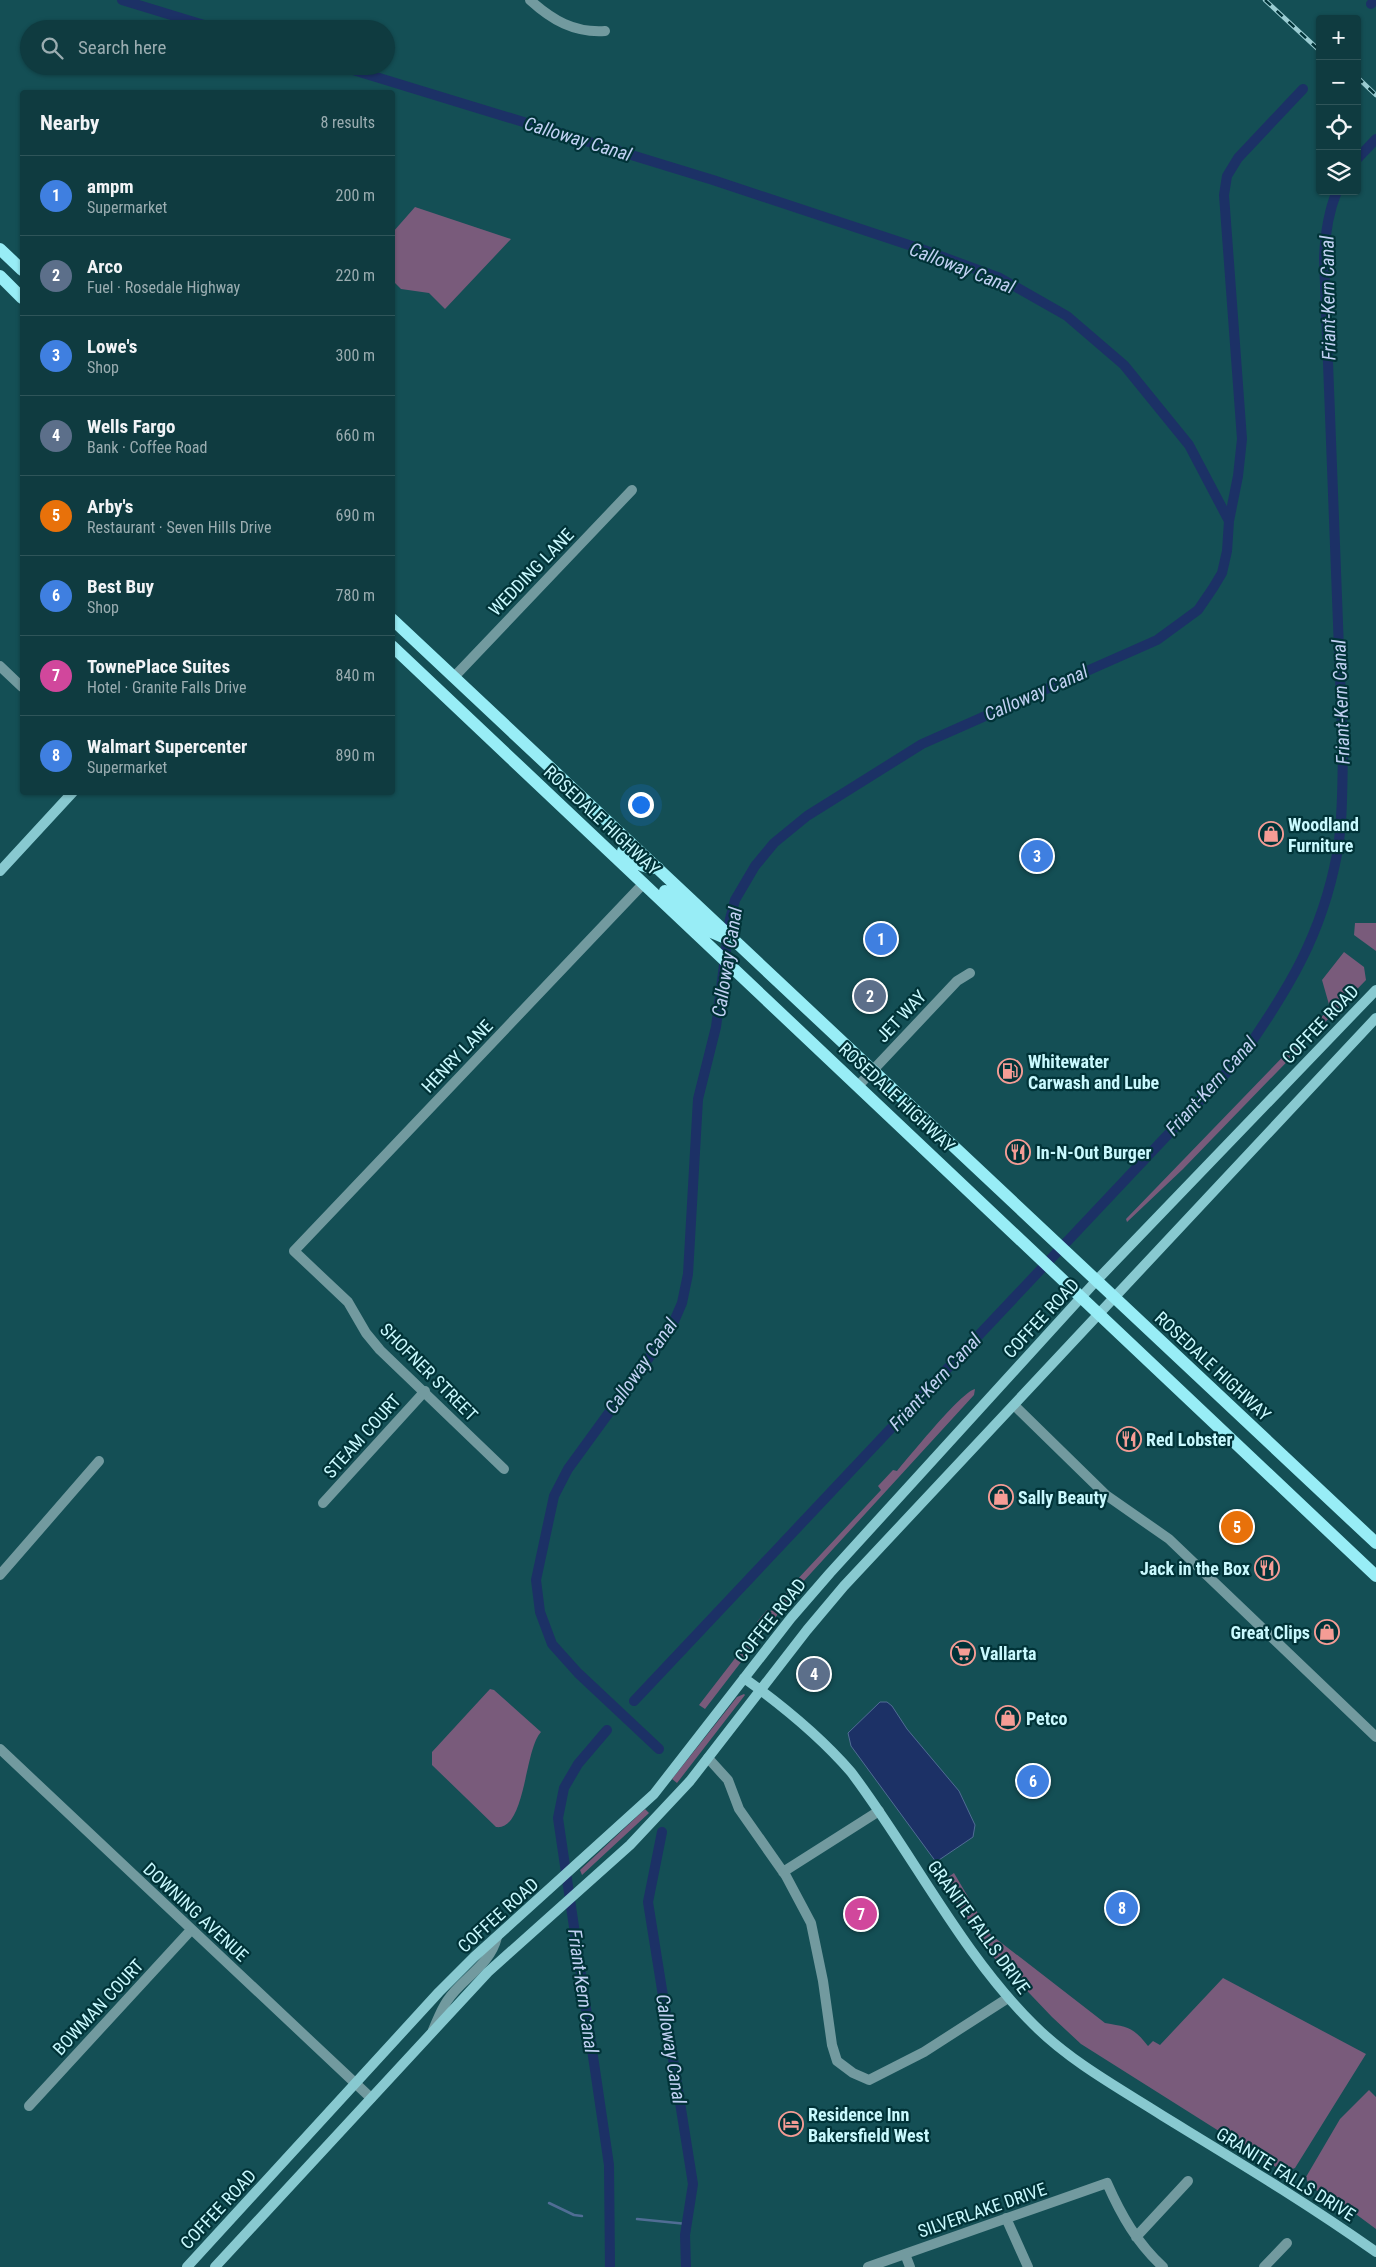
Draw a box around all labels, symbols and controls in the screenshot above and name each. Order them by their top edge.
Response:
map controls [1316,15,1361,195]
button: + [1316,15,1361,60]
search box [20,20,395,75]
icon: search [38,34,66,62]
text: Search here [78,36,166,59]
button: − [1316,60,1361,105]
button: locate [1316,105,1361,150]
text: Nearby [40,111,99,135]
water label: Calloway Canal [522,112,635,166]
text: 8 results [320,113,375,132]
button: layers [1316,150,1361,195]
text: ampm [87,175,134,198]
text: 1 [52,186,60,205]
text: 200 m [336,186,375,205]
text: Supermarket [87,198,167,217]
water label: Friant-Kern Canal [1315,235,1341,361]
water label: Calloway Canal [906,237,1019,299]
text: Arco [87,255,123,278]
text: 2 [52,266,60,285]
text: 220 m [336,266,375,285]
text: Fuel · Rosedale Highway [87,278,240,297]
text: Lowe's [87,335,137,358]
text: 3 [52,346,60,365]
text: 300 m [336,346,375,365]
text: Shop [87,358,119,377]
text: Wells Fargo [87,415,175,438]
text: 4 [52,426,60,445]
text: 660 m [336,426,375,445]
text: Bank · Coffee Road [87,438,207,457]
text: Arby's [87,495,133,518]
text: 5 [52,506,60,525]
text: 690 m [336,506,375,525]
text: Restaurant · Seven Hills Drive [87,518,272,537]
street label: WEDDING LANE [484,524,578,620]
text: Best Buy [87,575,154,598]
text: 6 [52,586,60,605]
text: 780 m [336,586,375,605]
text: Shop [87,598,119,617]
water label: Friant-Kern Canal [1327,638,1355,765]
text: TownePlace Suites [87,655,230,678]
water label: Calloway Canal [981,660,1092,726]
text: 7 [52,666,60,685]
text: 840 m [336,666,375,685]
text: Hotel · Granite Falls Drive [87,678,246,697]
text: Walmart Supercenter [87,735,247,758]
text: 8 [52,746,60,765]
text: 890 m [336,746,375,765]
text: Supermarket [87,758,167,777]
street label: ROSEDALE HIGHWAY [540,761,665,879]
your location [628,792,654,818]
place label: Woodland Furniture [1288,814,1359,856]
shop icon: Woodland Furniture [1258,821,1284,847]
pin: 3 [1021,837,1053,875]
water label: Calloway Canal [707,905,747,1019]
pin: 1 [865,920,897,958]
pin: 2 [854,977,886,1015]
street label: COFFEE ROAD [1277,980,1363,1068]
street label: JET WAY [872,985,931,1046]
street label: HENRY LANE [417,1015,497,1097]
water label: Friant-Kern Canal [1161,1031,1262,1140]
street label: ROSEDALE HIGHWAY [835,1038,960,1156]
place label: Whitewater Carwash and Lube [1028,1051,1160,1093]
fuel station icon: Whitewater Carwash and Lube [997,1058,1023,1084]
restaurant icon: In-N-Out Burger [1005,1139,1031,1165]
place label: In-N-Out Burger [1036,1142,1152,1163]
street label: COFFEE ROAD [999,1274,1083,1362]
street label: ROSEDALE HIGHWAY [1151,1307,1276,1425]
water label: Calloway Canal [600,1313,683,1418]
street label: SHOFNER STREET [376,1319,482,1425]
water label: Friant-Kern Canal [884,1328,986,1435]
street label: STEAM COURT [319,1390,405,1482]
restaurant icon: Red Lobster [1116,1426,1142,1452]
place label: Red Lobster [1146,1429,1232,1450]
shop icon: Sally Beauty [988,1484,1014,1510]
place label: Sally Beauty [1018,1487,1107,1508]
pin: 5 [1221,1508,1253,1546]
restaurant icon: Jack in the Box [1254,1555,1280,1581]
place label: Jack in the Box [1140,1558,1250,1579]
street label: COFFEE ROAD [730,1574,810,1666]
shop icon: Great Clips [1314,1619,1340,1645]
place label: Great Clips [1230,1622,1310,1643]
supermarket icon: Vallarta [950,1640,976,1666]
place label: Vallarta [980,1643,1036,1664]
pin: 4 [798,1655,830,1693]
shop icon: Petco [995,1705,1021,1731]
place label: Petco [1026,1708,1068,1729]
pin: 6 [1017,1762,1049,1800]
street label: GRANITE FALLS DRIVE [924,1856,1035,1998]
street label: DOWNING AVENUE [139,1858,253,1966]
street label: COFFEE ROAD [453,1873,543,1957]
pin: 8 [1106,1889,1138,1927]
pin: 7 [845,1895,877,1933]
water label: Friant-Kern Canal [563,1928,603,2055]
street label: BOWMAN COURT [48,1955,148,2059]
water label: Calloway Canal [651,1992,691,2106]
place label: Residence Inn Bakersfield West [808,2104,930,2146]
hotel icon: Residence Inn Bakersfield West [778,2111,804,2137]
street label: GRANITE FALLS DRIVE [1213,2123,1359,2225]
street label: COFFEE ROAD [176,2165,260,2253]
street label: SILVERLAKE DRIVE [915,2178,1049,2242]

